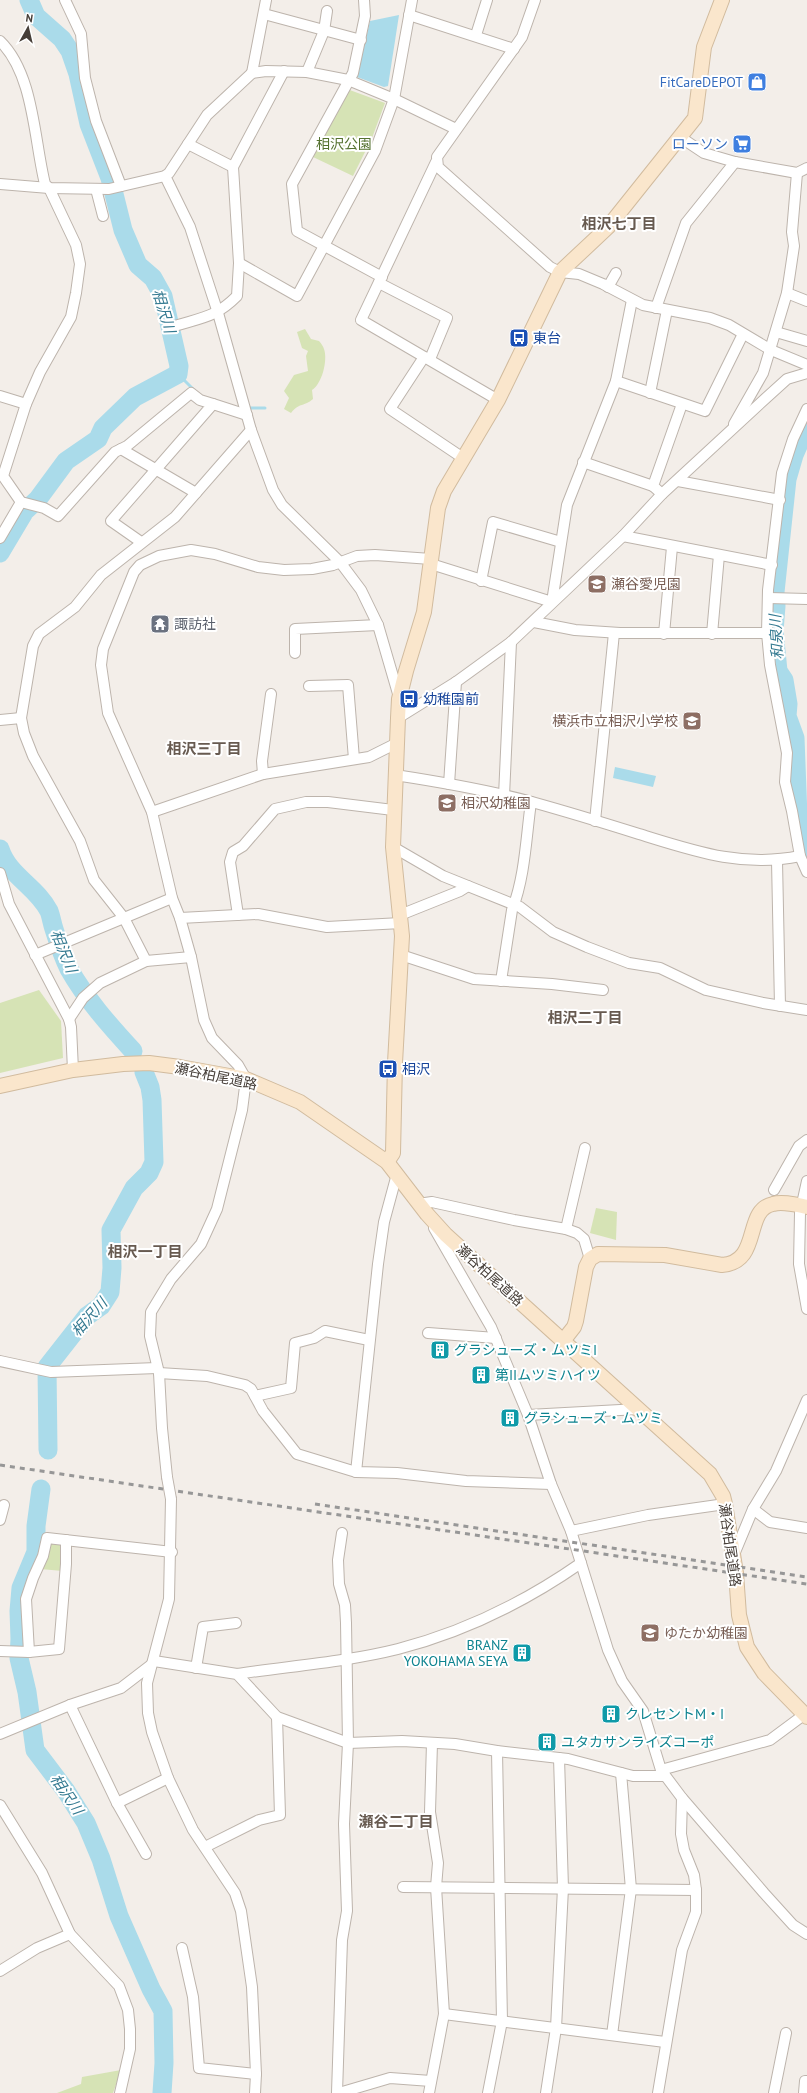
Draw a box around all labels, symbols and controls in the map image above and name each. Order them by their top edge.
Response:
north arrow [8,8,48,48]
text: N [25,11,34,26]
shop icon: FitCareDEPOT [746,71,768,93]
place label: FitCareDEPOT [660,73,743,91]
supermarket icon: ローソン [731,133,753,155]
park label: 相沢公園 [316,135,372,153]
place label: ローソン [672,135,728,153]
district label: 相沢七丁目 [581,214,657,233]
water label: 相沢川 [148,287,180,337]
bus stop icon: 東台 [508,327,530,349]
place label: 東台 [533,329,561,347]
school or university icon: 瀬谷愛児園 [586,573,608,595]
place label: 瀬谷愛児園 [611,575,681,593]
water label: 和泉川 [765,612,787,660]
temple icon: 諏訪社 [149,613,171,635]
place label: 諏訪社 [174,615,216,633]
bus stop icon: 幼稚園前 [398,688,420,710]
place label: 幼稚園前 [423,690,479,708]
school or university icon: 横浜市立相沢小学校 [681,710,703,732]
place label: 横浜市立相沢小学校 [552,712,678,730]
district label: 相沢三丁目 [166,739,242,758]
school or university icon: 相沢幼稚園 [436,792,458,814]
place label: 相沢幼稚園 [461,794,531,812]
water label: 相沢川 [47,927,82,977]
district label: 相沢二丁目 [547,1008,623,1027]
street label: 瀬谷柏尾道路 [173,1058,259,1094]
bus stop icon: 相沢 [377,1058,399,1080]
place label: 相沢 [402,1060,430,1078]
street label: 瀬谷柏尾道路 [453,1240,527,1310]
district label: 相沢一丁目 [107,1242,183,1261]
water label: 相沢川 [67,1292,112,1340]
building icon: グラシューズ・ムツミI [429,1339,451,1361]
place label: グラシューズ・ムツミI [454,1341,597,1359]
building icon: 第IIムツミハイツ [470,1364,492,1386]
place label: 第IIムツミハイツ [495,1366,601,1384]
building icon: グラシューズ・ムツミ [499,1407,521,1429]
place label: グラシューズ・ムツミ [524,1409,663,1427]
street label: 瀬谷柏尾道路 [715,1502,745,1588]
school or university icon: ゆたか幼稚園 [639,1622,661,1644]
place label: ゆたか幼稚園 [664,1624,748,1642]
place label: BRANZ YOKOHAMA SEYA [404,1636,509,1670]
building icon: BRANZ YOKOHAMA SEYA [511,1642,533,1664]
building icon: クレセントM・I [600,1703,622,1725]
place label: クレセントM・I [625,1705,724,1723]
building icon: ユタカサンライズコーポ [536,1731,558,1753]
place label: ユタカサンライズコーポ [561,1733,715,1751]
water label: 相沢川 [47,1770,89,1820]
district label: 瀬谷二丁目 [358,1812,434,1831]

